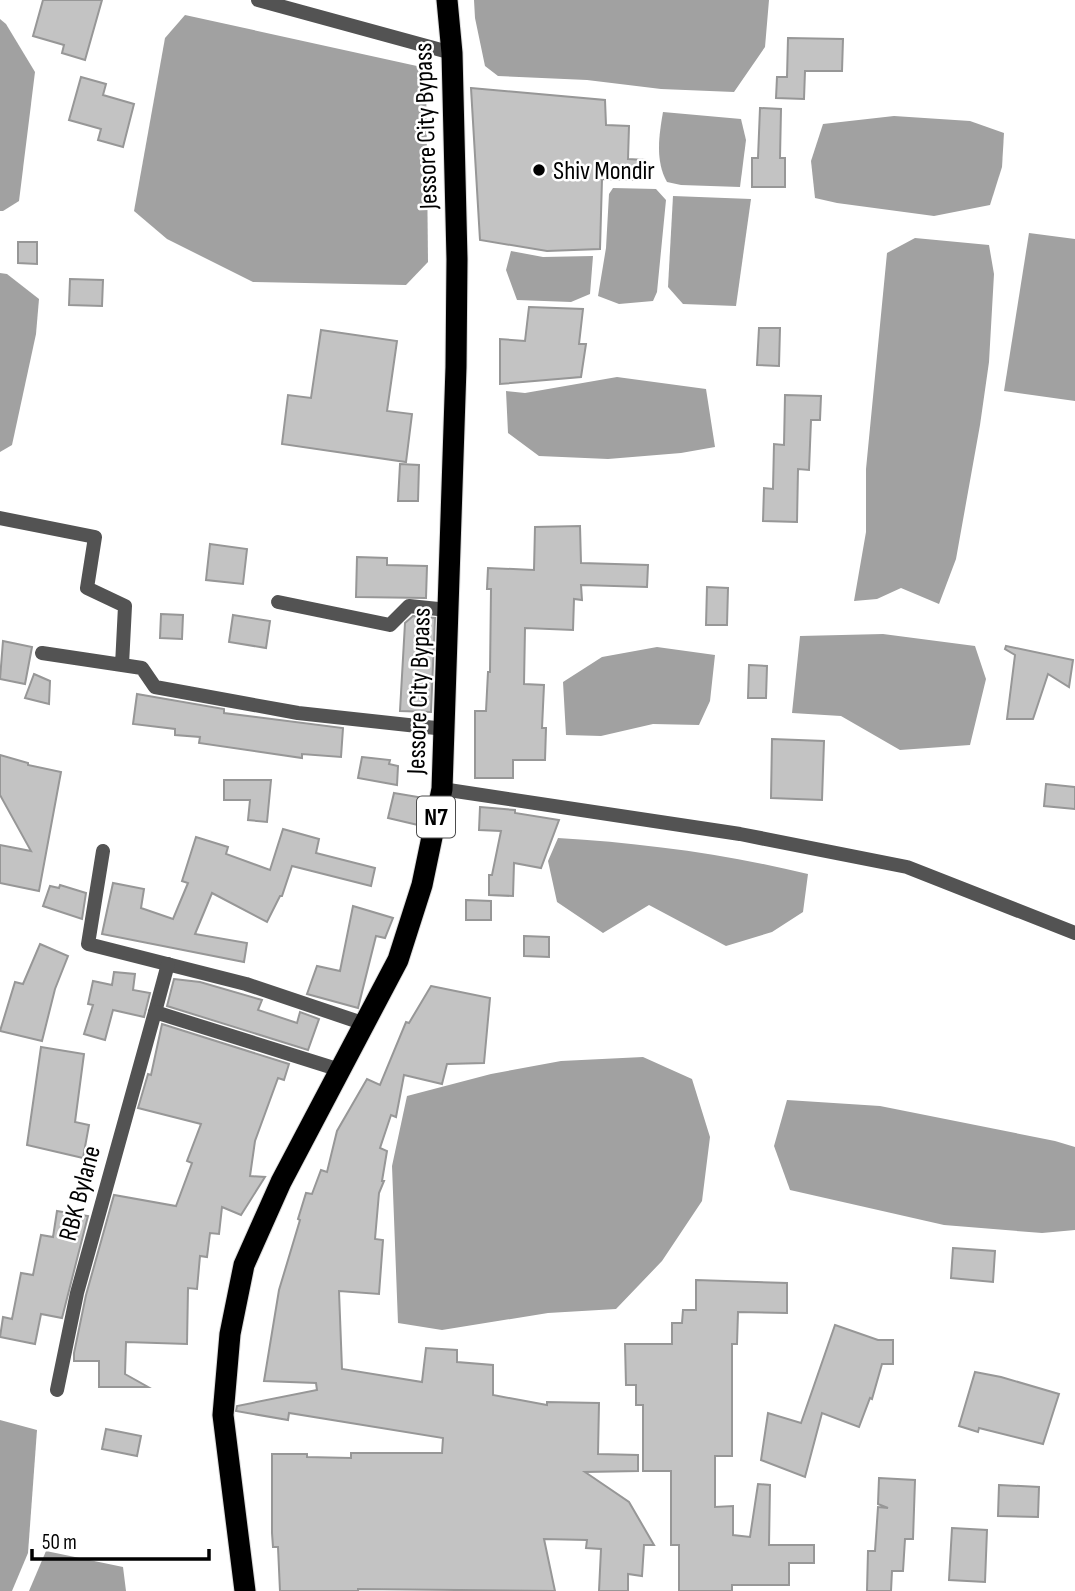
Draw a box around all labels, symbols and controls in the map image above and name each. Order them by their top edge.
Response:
street label: Jessore City Bypass [408,42,445,211]
place label: Shiv Mondir [553,156,655,187]
marker: Shiv Mondir [531,162,547,178]
street label: Jessore City Bypass [401,607,438,776]
road number: N7 [417,796,455,838]
street label: RBK Bylane [53,1142,108,1244]
scale bar [32,1518,208,1562]
text: 50 m [42,1530,77,1555]

